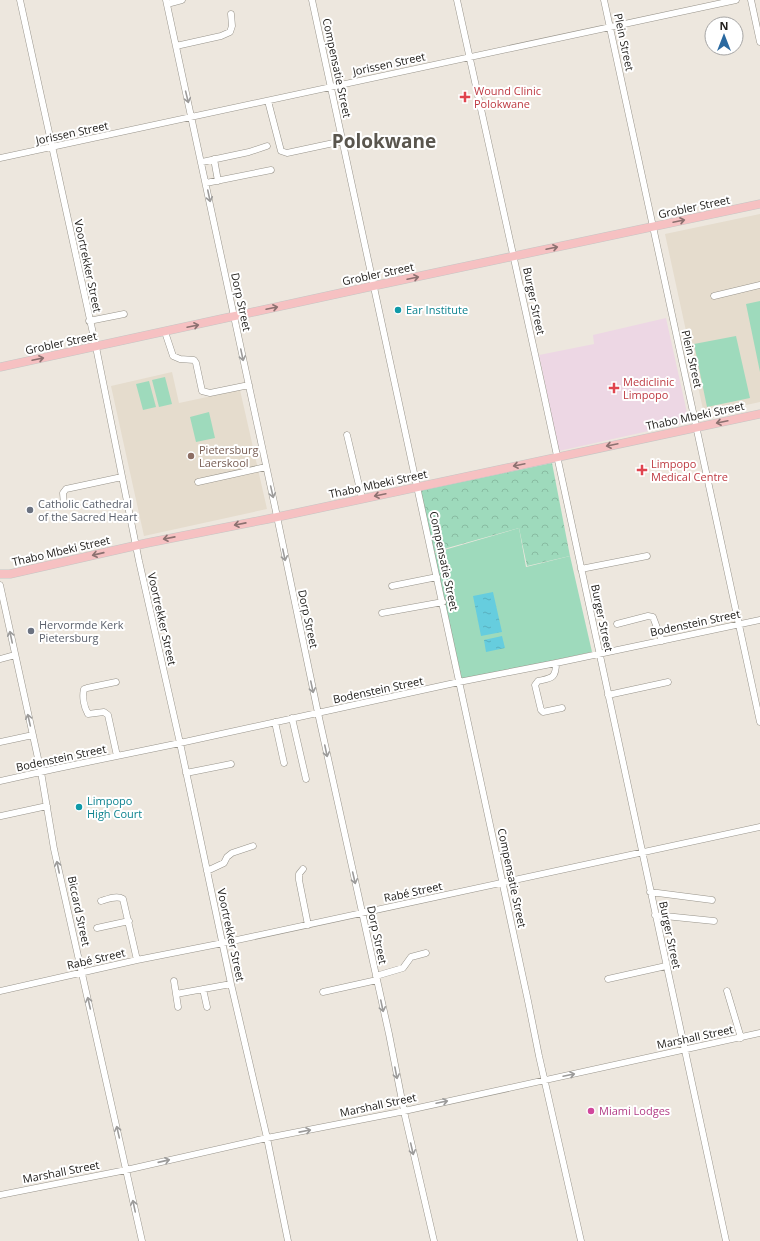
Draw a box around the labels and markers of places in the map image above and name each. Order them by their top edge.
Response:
place label: Wound Clinic Polokwane [474,83,541,111]
marker: Wound Clinic Polokwane [459,91,471,103]
place label: Ear Institute [406,302,468,317]
marker: Ear Institute [393,305,403,315]
place label: Mediclinic Limpopo [623,374,674,402]
marker: Mediclinic Limpopo [608,382,620,394]
place label: Pietersburg Laerskool [199,442,258,470]
marker: Pietersburg Laerskool [186,451,196,461]
place label: Limpopo Medical Centre [651,456,728,484]
marker: Limpopo Medical Centre [636,464,648,476]
place label: Catholic Cathedral of the Sacred Heart [38,496,137,524]
marker: Catholic Cathedral of the Sacred Heart [25,505,35,515]
place label: Hervormde Kerk Pietersburg [39,617,124,645]
marker: Hervormde Kerk Pietersburg [26,626,36,636]
place label: Limpopo High Court [87,793,142,821]
marker: Limpopo High Court [74,802,84,812]
place label: Miami Lodges [599,1103,670,1118]
marker: Miami Lodges [586,1106,596,1116]

